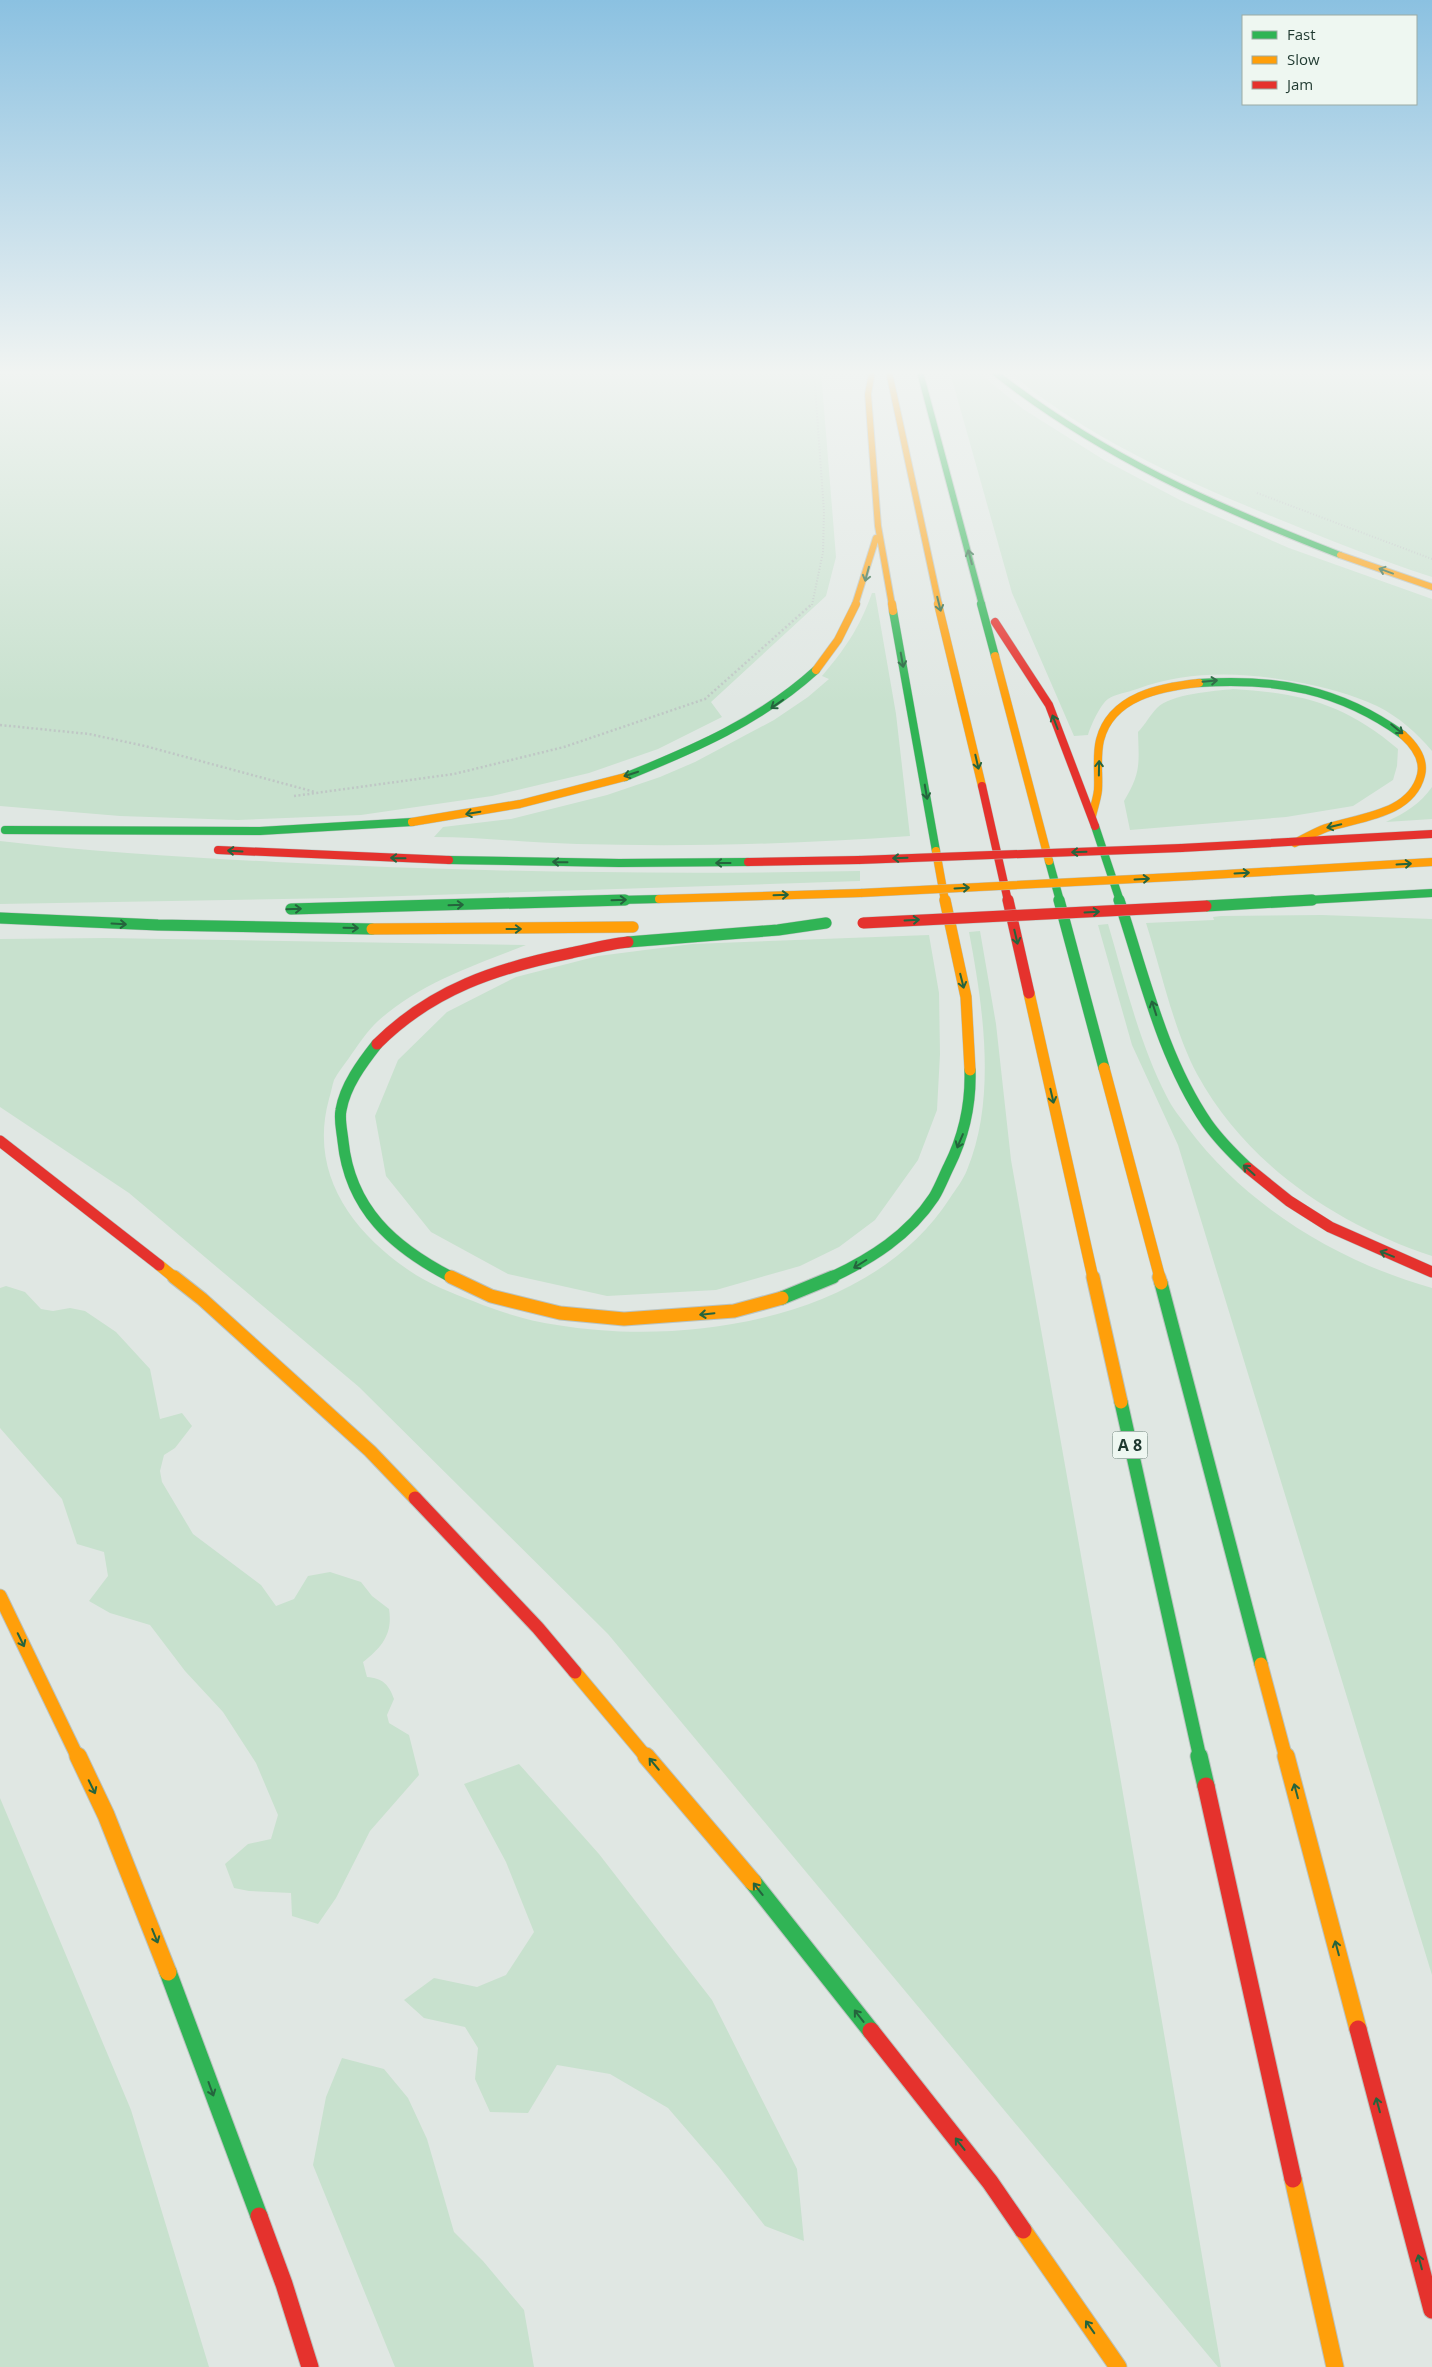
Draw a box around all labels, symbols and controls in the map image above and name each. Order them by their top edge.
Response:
legend [1242,15,1417,105]
text: Fast [1287,24,1316,44]
text: Slow [1287,49,1320,69]
text: Jam [1285,74,1313,94]
one-way arrow [965,549,975,565]
one-way arrow [862,565,871,581]
one-way arrow [1378,565,1394,575]
one-way arrow [934,595,944,611]
one-way arrow [898,652,908,668]
one-way arrow [1202,676,1218,685]
one-way arrow [770,699,784,709]
one-way arrow [1050,715,1059,730]
one-way arrow [1390,724,1403,735]
one-way arrow [973,753,982,769]
one-way arrow [1094,760,1103,776]
one-way arrow [623,770,639,780]
one-way arrow [921,784,931,800]
one-way arrow [466,808,482,818]
one-way arrow [1327,822,1343,831]
one-way arrow [228,846,244,855]
one-way arrow [1072,847,1088,856]
one-way arrow [390,853,406,863]
one-way arrow [892,854,908,863]
one-way arrow [552,857,568,867]
one-way arrow [715,858,731,868]
one-way arrow [1396,860,1412,869]
one-way arrow [1233,869,1249,878]
one-way arrow [1134,874,1150,883]
one-way arrow [954,883,970,892]
one-way arrow [772,890,789,900]
one-way arrow [610,895,626,905]
one-way arrow [448,900,464,909]
one-way arrow [285,904,301,914]
one-way arrow [1083,907,1099,916]
one-way arrow [904,916,920,925]
one-way arrow [110,920,126,929]
one-way arrow [342,923,359,933]
one-way arrow [505,924,521,934]
one-way arrow [1012,929,1021,945]
one-way arrow [958,972,967,988]
one-way arrow [1149,1001,1158,1016]
one-way arrow [1048,1087,1057,1103]
one-way arrow [954,1133,964,1148]
one-way arrow [1242,1164,1255,1175]
one-way arrow [1379,1249,1394,1258]
one-way arrow [854,1259,868,1269]
one-way arrow [699,1309,715,1319]
road number: A 8 [1112,1432,1148,1458]
one-way arrow [17,1632,26,1647]
one-way arrow [648,1758,660,1771]
one-way arrow [87,1779,97,1794]
one-way arrow [1290,1783,1300,1799]
one-way arrow [753,1883,764,1896]
one-way arrow [150,1928,160,1943]
one-way arrow [1332,1941,1341,1957]
one-way arrow [854,2010,865,2023]
one-way arrow [207,2080,216,2096]
one-way arrow [1373,2098,1383,2114]
one-way arrow [955,2137,965,2151]
one-way arrow [1414,2255,1424,2271]
one-way arrow [1085,2320,1095,2334]

